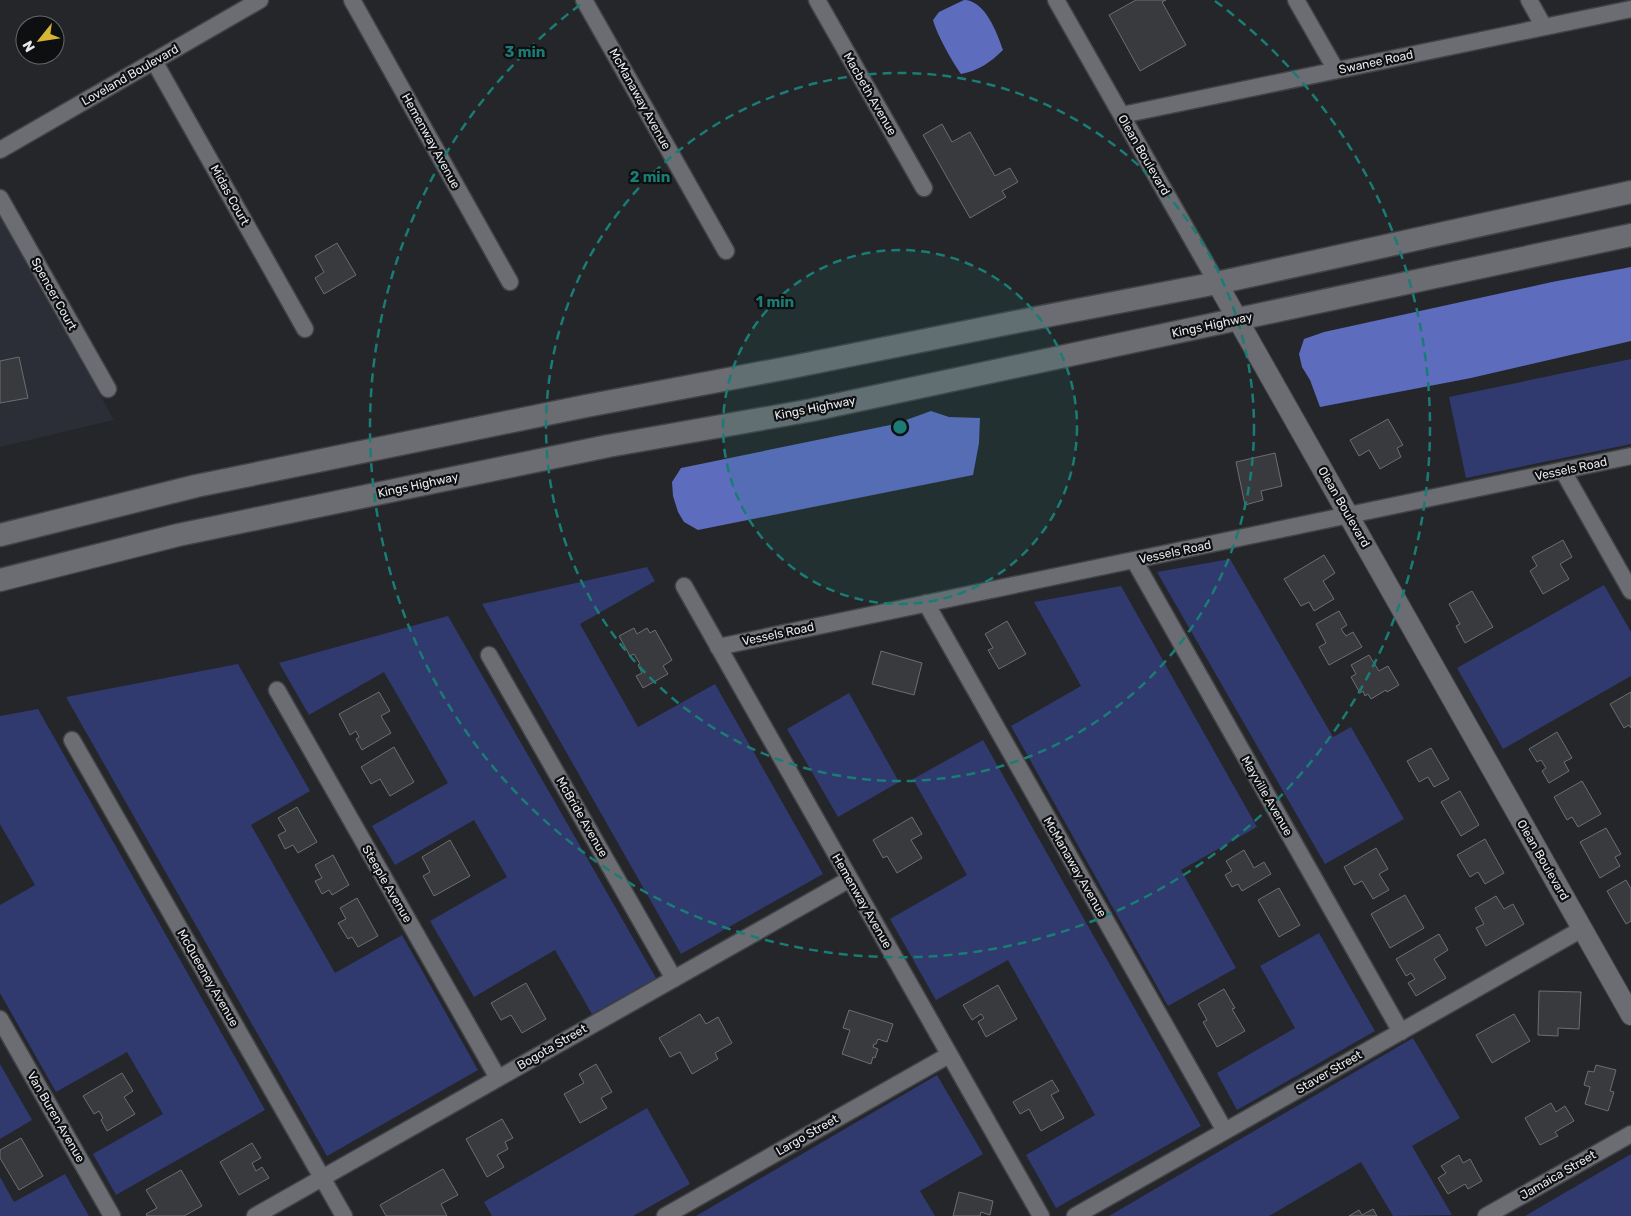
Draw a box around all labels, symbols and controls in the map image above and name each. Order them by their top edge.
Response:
north arrow [15,15,65,65]
text: N [19,38,39,55]
street label: Loveland Boulevard [79,42,181,108]
text: 3 min [505,43,545,61]
street label: McManaway Avenue [606,46,674,152]
street label: Swanee Road [1338,47,1414,77]
street label: Macbeth Avenue [841,50,900,138]
street label: Hemenway Avenue [399,91,463,191]
street label: Olean Boulevard [1115,112,1173,198]
street label: Midas Court [208,162,252,228]
text: 2 min [630,168,670,186]
street label: Spencer Court [28,255,80,333]
text: 1 min [756,293,794,311]
street label: Kings Highway [1170,310,1254,340]
street label: Kings Highway [773,393,857,423]
centre of rings [891,418,909,436]
street label: Vessels Road [1534,455,1608,483]
street label: Olean Boulevard [1315,464,1373,550]
street label: Kings Highway [376,470,460,500]
street label: Vessels Road [1138,538,1212,566]
street label: Vessels Road [741,620,815,648]
street label: Mayville Avenue [1239,754,1296,838]
street label: McBride Avenue [553,774,611,860]
street label: McManaway Avenue [1041,815,1109,920]
street label: Olean Boulevard [1514,817,1572,903]
street label: Steeple Avenue [359,843,415,925]
street label: Hemenway Avenue [829,851,895,951]
street label: McQueeney Avenue [175,927,242,1029]
street label: Bogota Street [515,1021,589,1073]
street label: Staver Street [1294,1047,1365,1096]
street label: Van Buren Avenue [24,1069,88,1165]
street label: Largo Street [773,1111,841,1158]
street label: Jamaica Street [1518,1147,1599,1202]

